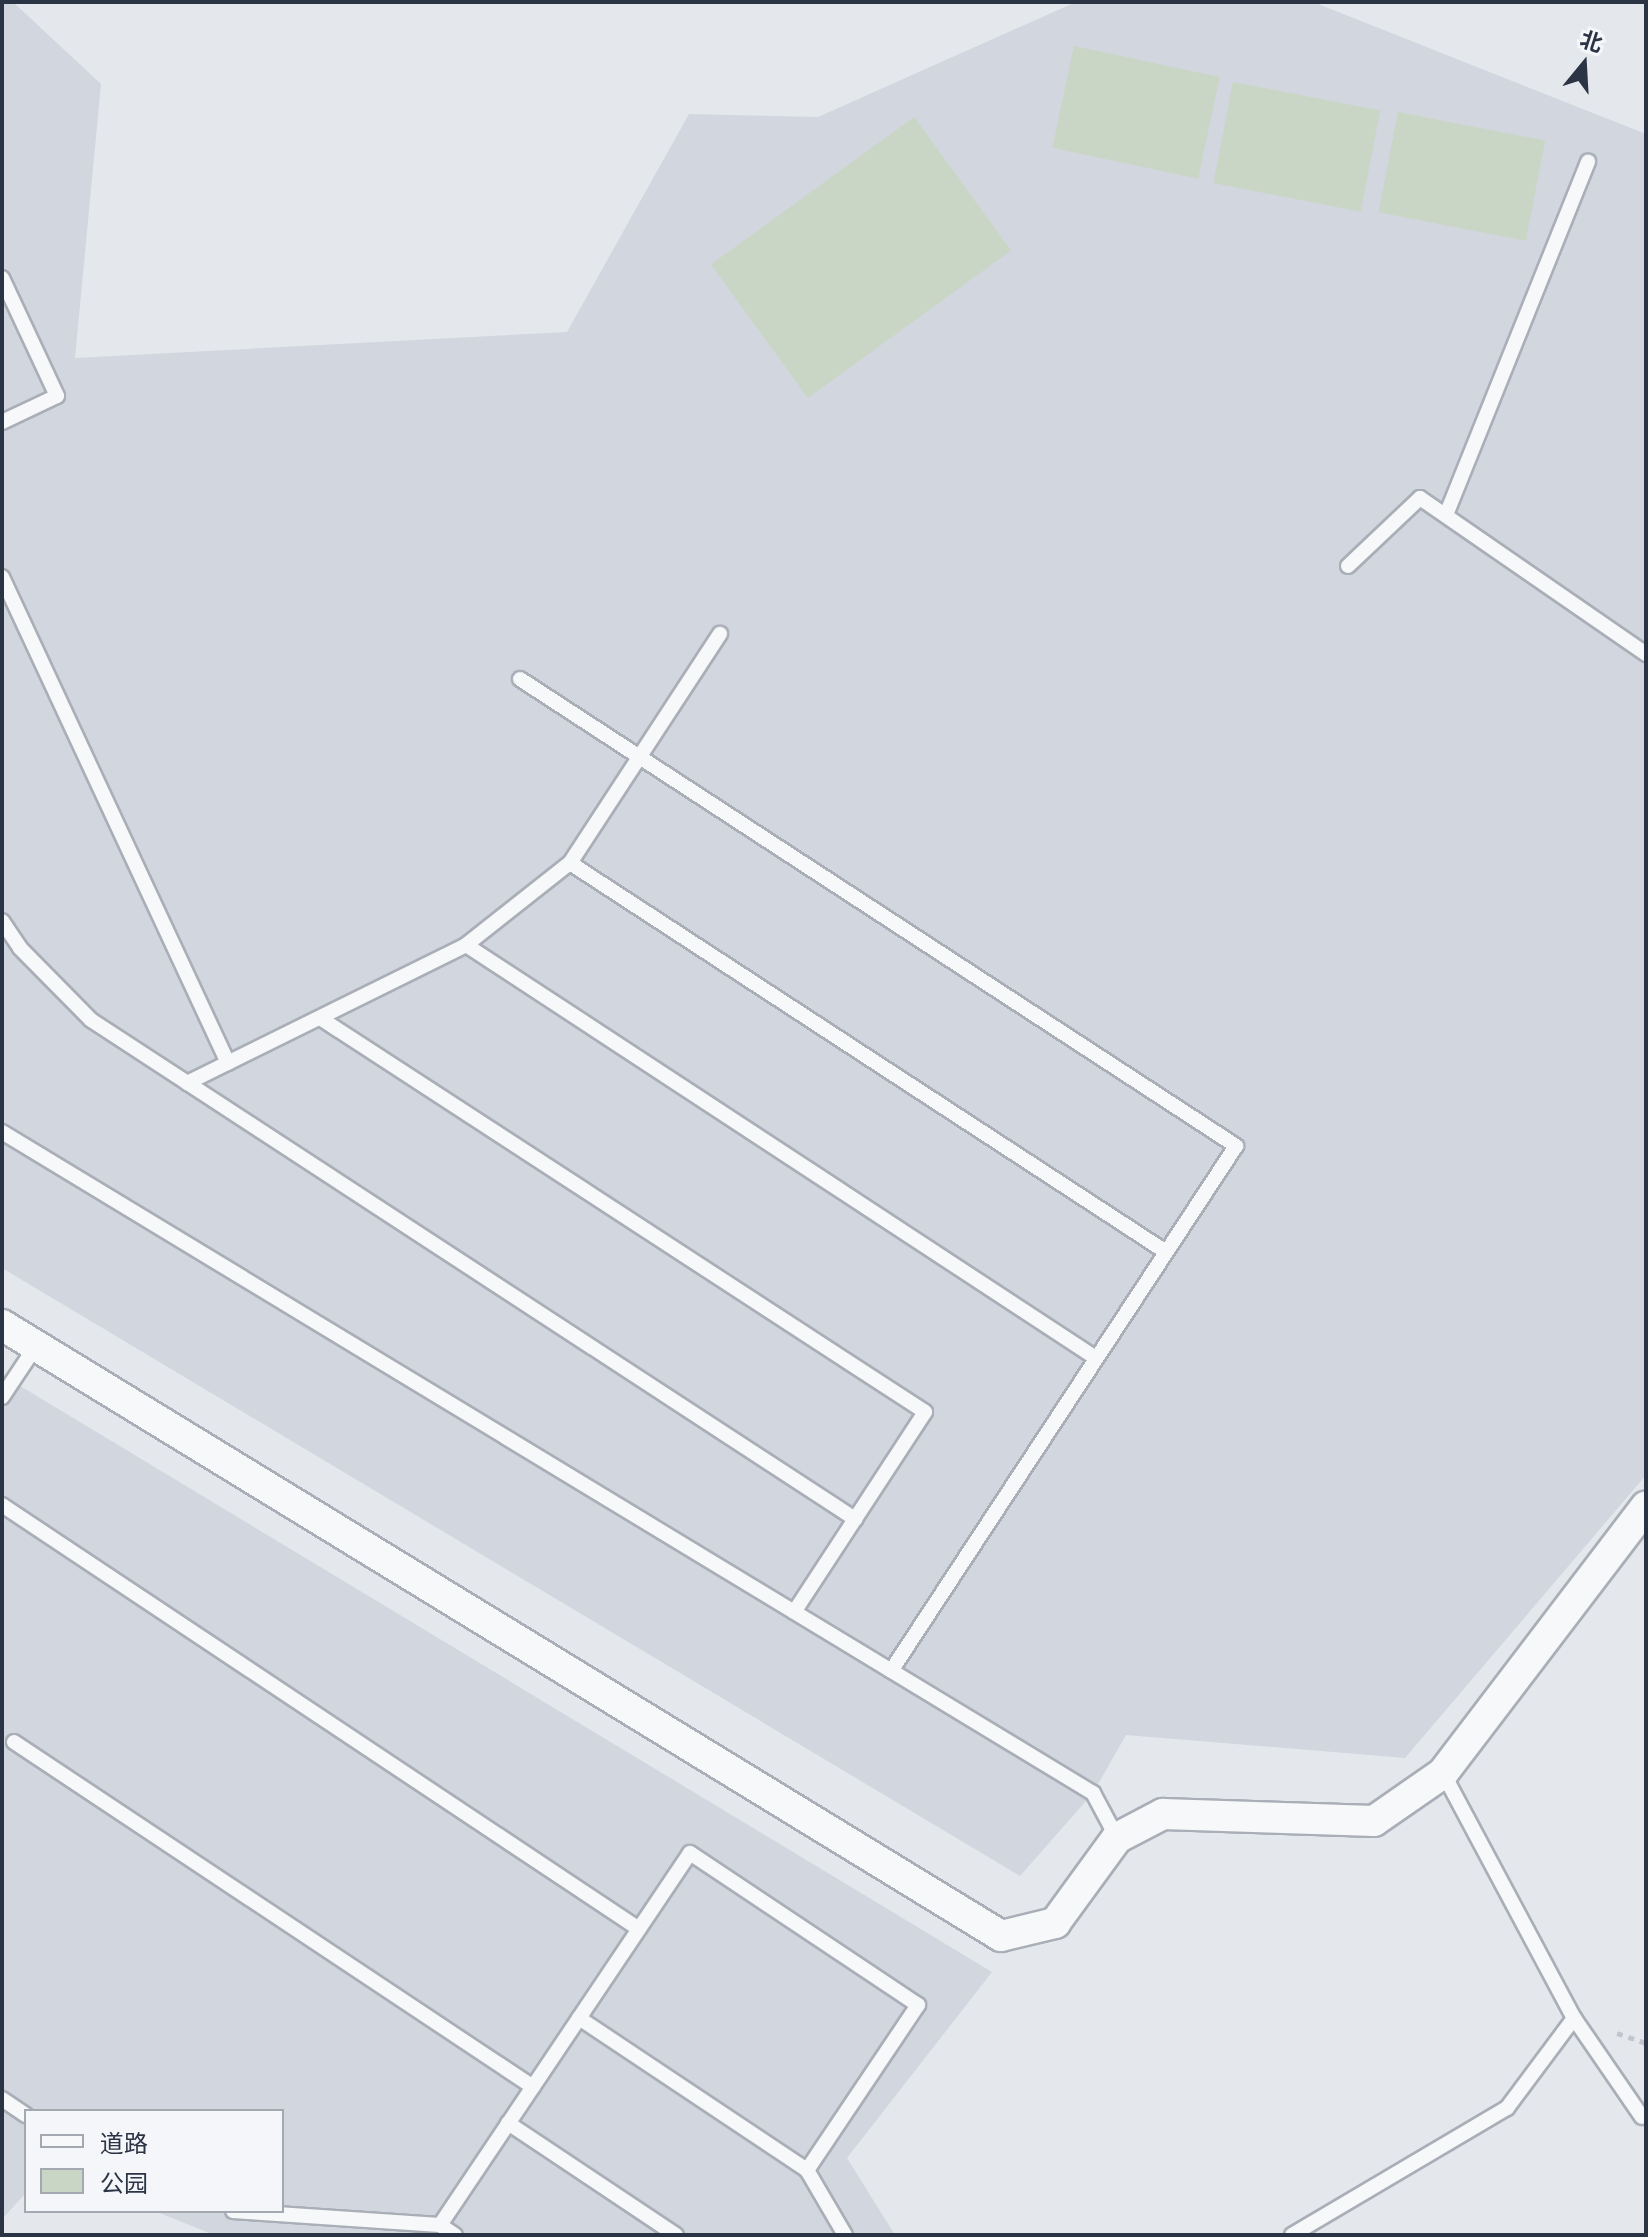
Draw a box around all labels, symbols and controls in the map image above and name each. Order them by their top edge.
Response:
north arrow [1544,24,1624,104]
text: 北 [1577,25,1606,57]
legend [24,2109,284,2213]
text: 道路 [100,2129,148,2158]
text: 公园 [100,2169,148,2198]

